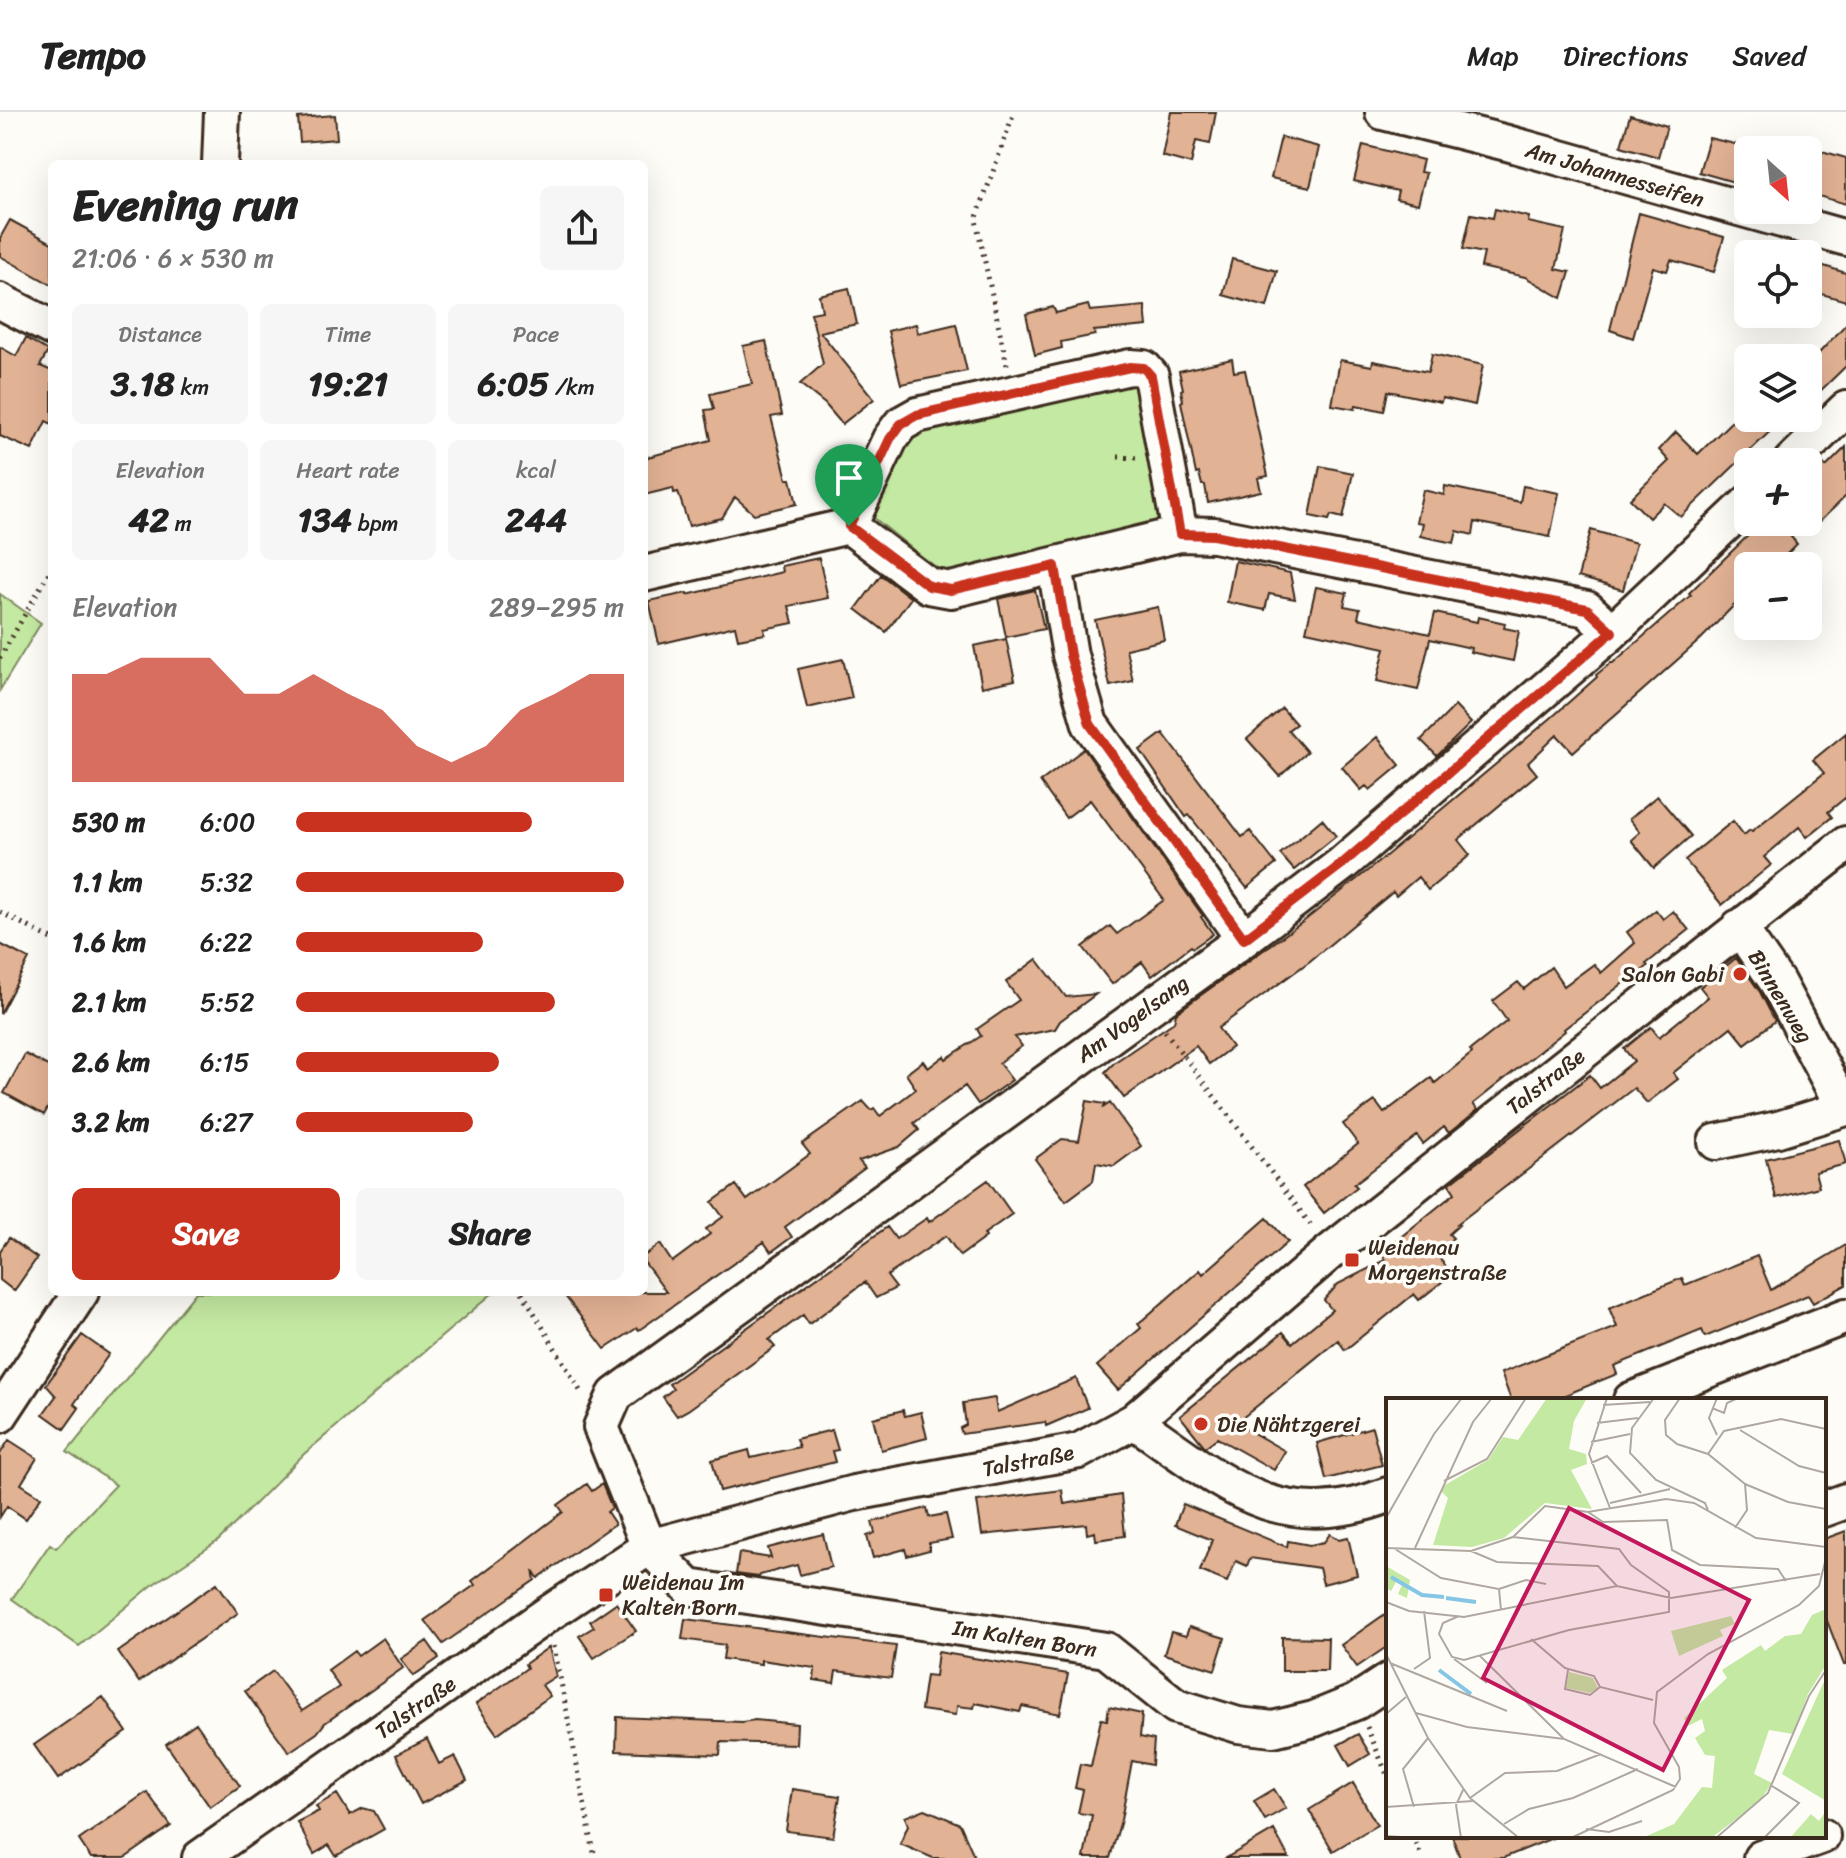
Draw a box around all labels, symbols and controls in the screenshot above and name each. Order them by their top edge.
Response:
text: Tempo [40,22,146,89]
text: Map [1467,31,1519,80]
text: Directions [1563,31,1688,80]
text: Saved [1732,31,1806,80]
street label: Am Johannesseifen [1520,130,1709,219]
north arrow [1734,136,1822,224]
map controls [1734,136,1822,640]
text: Evening run [72,166,298,244]
button: share [540,186,624,270]
text: 21:06 · 6 × 530 m [72,235,274,281]
button: locate [1734,240,1822,328]
text: Distance [118,315,202,354]
text: Time [325,315,371,354]
text: Pace [513,315,559,354]
button: layers [1734,344,1822,432]
text: 3.18 [111,354,175,414]
text: 19:21 [308,354,388,414]
text: 6:05 [477,354,549,414]
text: km [175,368,209,407]
text: /km [549,368,595,407]
pin [815,444,883,526]
button: + [1734,448,1822,536]
text: Elevation [115,451,205,490]
text: Heart rate [296,451,400,490]
text: kcal [516,451,556,490]
icon: arrive [827,456,871,500]
text: 42 [128,490,169,550]
text: 134 [298,490,352,550]
text: 244 [505,490,567,550]
text: m [169,504,192,543]
text: bpm [352,504,398,543]
button: − [1734,552,1822,640]
text: Elevation [72,584,177,630]
text: 289–295 m [489,584,624,630]
text: 530 m [72,799,145,845]
text: 6:00 [200,799,255,845]
text: 1.1 km [72,859,143,905]
text: 5:32 [200,859,253,905]
text: 1.6 km [72,919,146,965]
text: 6:22 [200,919,253,965]
street label: Binnenweg [1737,942,1824,1051]
place label: Salon Gabi [1622,955,1725,994]
street label: Am Vogelsang [1067,964,1197,1074]
marker: Salon Gabi [1731,965,1749,983]
text: 2.1 km [72,979,147,1025]
text: 5:52 [200,979,255,1025]
street label: Talstraße [1497,1037,1594,1125]
text: 2.6 km [72,1039,150,1085]
text: 6:15 [200,1039,250,1085]
text: 3.2 km [72,1099,150,1145]
text: 6:27 [200,1099,252,1145]
button: Save [72,1188,340,1280]
button: Share [356,1188,624,1280]
place label: Weidenau Morgenstraße [1368,1228,1507,1292]
marker: Weidenau Morgenstraße [1343,1251,1361,1269]
inset map [1386,1398,1826,1838]
place label: Die Nähtzgerei [1217,1405,1361,1444]
marker: Die Nähtzgerei [1192,1415,1210,1433]
street label: Talstraße [979,1432,1078,1488]
place label: Weidenau Im Kalten Born [622,1563,745,1627]
marker: Weidenau Im Kalten Born [597,1586,615,1604]
street label: Im Kalten Born [949,1608,1100,1669]
street label: Talstraße [366,1665,465,1750]

